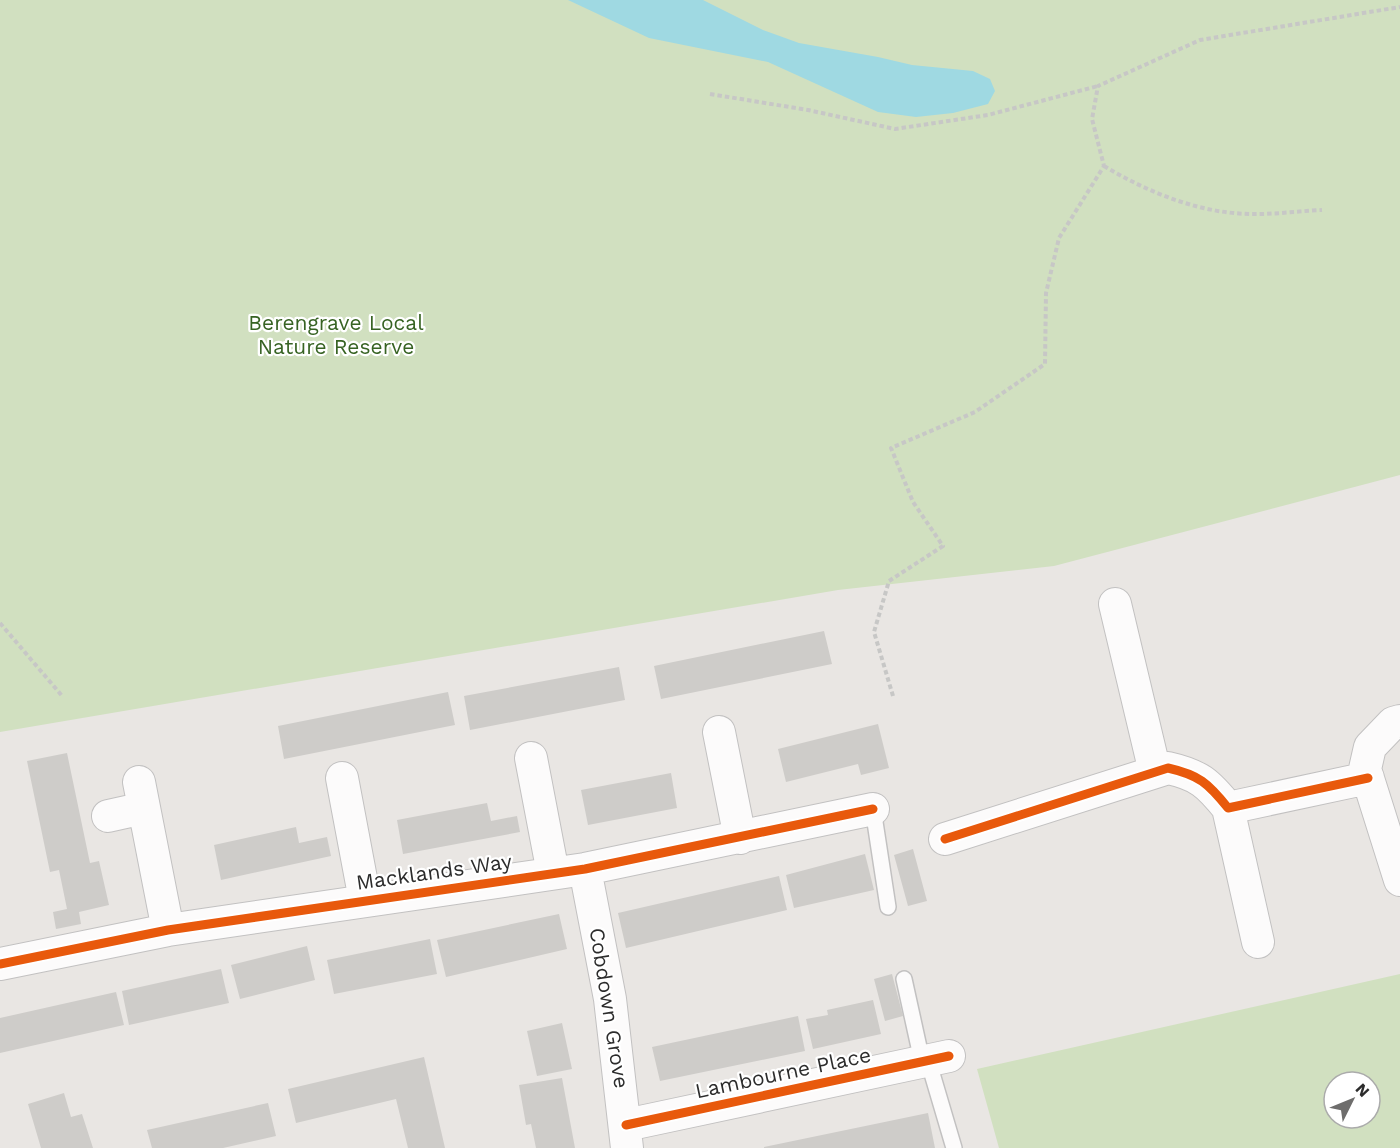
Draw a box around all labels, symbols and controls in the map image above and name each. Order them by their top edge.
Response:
park label: Berengrave Local Nature Reserve [248,310,424,359]
street label: Macklands Way [354,848,514,895]
street label: Cobdown Grove [584,926,635,1090]
street label: Lambourne Place [693,1042,873,1103]
north arrow [1322,1070,1382,1130]
text: N [1352,1079,1374,1101]

